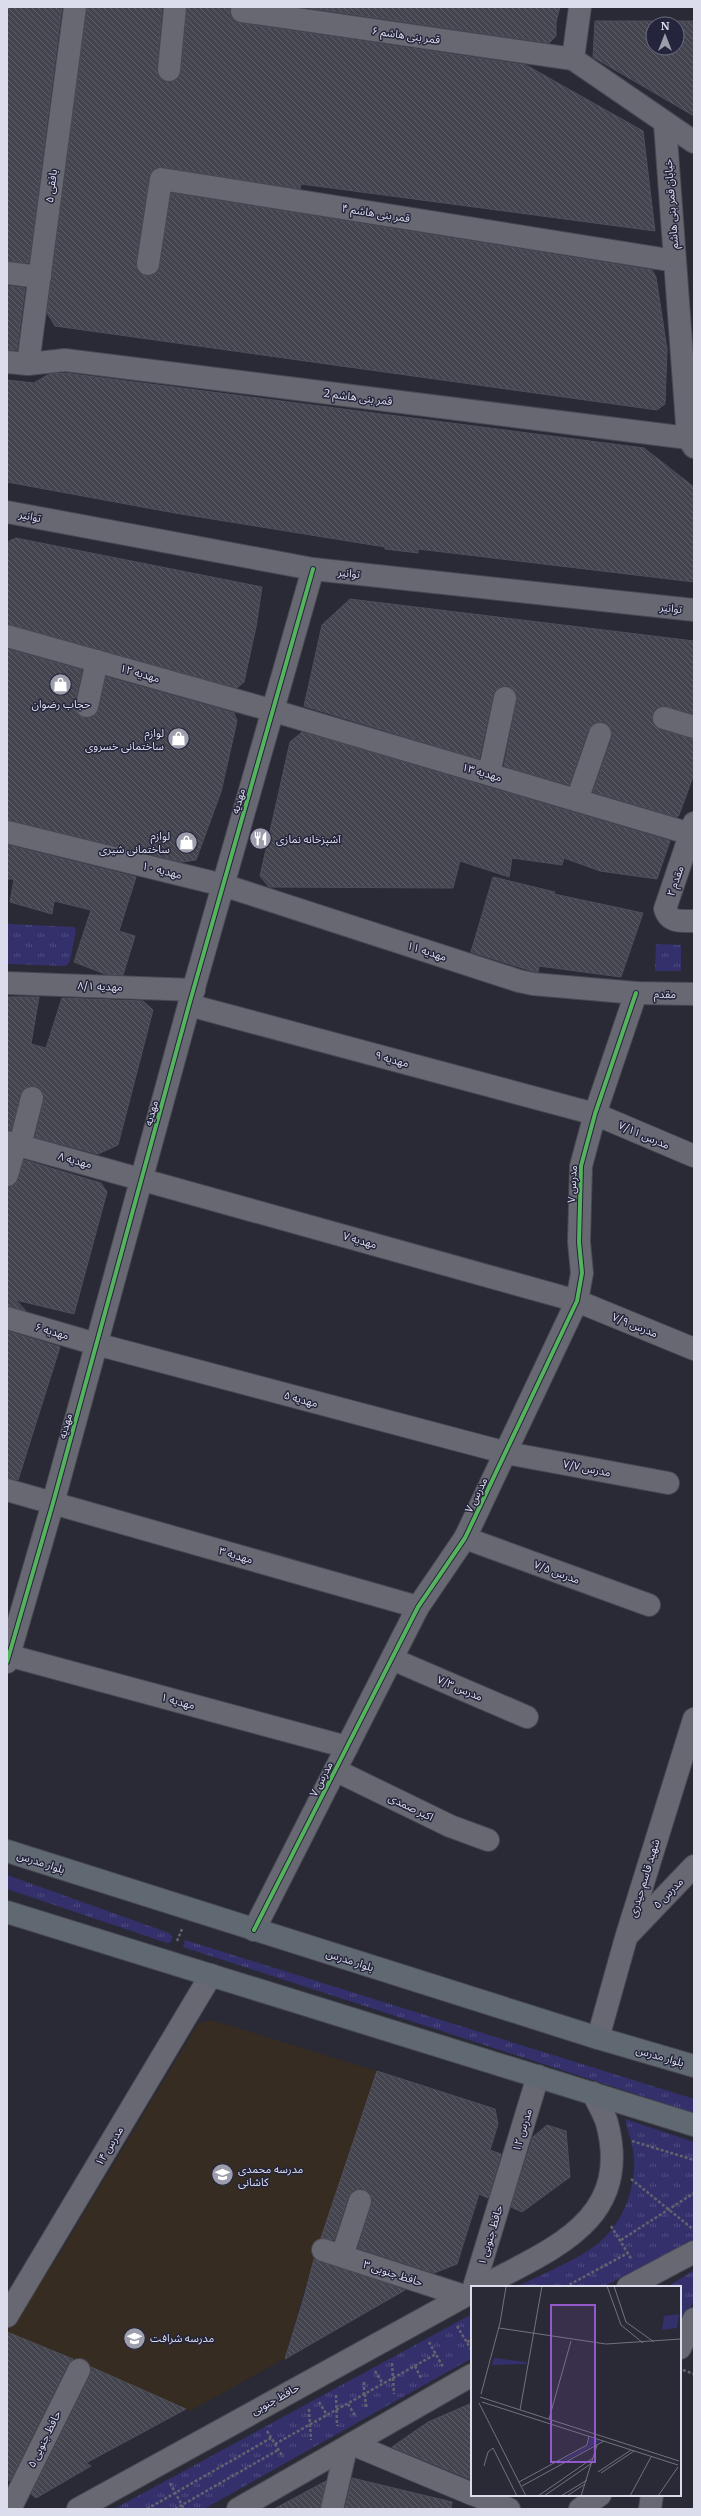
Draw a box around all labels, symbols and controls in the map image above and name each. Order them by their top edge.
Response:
north arrow [645,16,685,56]
text: N [661,19,670,33]
street label: قمر بنی هاشم ۶ [371,23,441,49]
street label: خیابان قمر بنی هاشم [661,158,683,249]
street label: بافقی ۵ [42,168,60,203]
street label: قمر بنی هاشم ۴ [341,201,411,227]
street label: قمر بنی هاشم 2 [323,386,393,410]
street label: توانیر [17,507,42,525]
street label: توانیر [336,565,361,581]
street label: توانیر [658,600,683,616]
street label: مهدیه ۱۲ [118,661,162,685]
shop icon: حجاب رضوان [48,671,74,697]
place label: حجاب رضوان [31,697,91,711]
place label: لوازم ساختمانی خسروی [85,726,164,753]
shop icon: لوازم ساختمانی خسروی [166,726,192,752]
street label: مهدیه ۱۳ [460,760,504,784]
street label: مهدیه [228,786,248,815]
restaurant icon: آشپزخانه نمازی [248,826,274,852]
place label: لوازم ساختمانی شیری [99,829,170,856]
shop icon: لوازم ساختمانی شیری [173,829,199,855]
place label: آشپزخانه نمازی [276,832,342,847]
street label: مهدیه ۱۰ [140,858,184,882]
street label: مقدم ۲ [663,864,688,898]
street label: مهدیه ۱۱ [405,938,449,964]
street label: مهدیه ۸/۱ [77,978,123,994]
street label: مقدم [654,987,677,1002]
street label: مهدیه ۹ [373,1048,411,1070]
street label: مهدیه [141,1098,161,1127]
street label: مدرس ۷/۱۱ [616,1118,672,1152]
street label: مهدیه ۸ [56,1149,94,1171]
street label: مدرس ۷ [564,1165,580,1203]
street label: مهدیه ۷ [341,1228,379,1252]
street label: مدرس ۷/۹ [610,1309,660,1341]
street label: مهدیه ۶ [33,1319,71,1343]
street label: مهدیه ۵ [282,1388,320,1410]
street label: مهدیه [55,1411,75,1440]
street label: مدرس ۷/۷ [562,1457,612,1480]
street label: مدرس ۷ [461,1475,491,1515]
street label: مهدیه ۳ [217,1543,255,1567]
street label: مدرس ۷/۵ [532,1557,582,1587]
street label: مدرس ۷/۳ [435,1672,485,1704]
street label: مهدیه ۱ [159,1690,197,1712]
street label: مدرس ۷ [306,1759,336,1799]
street label: اکبر صمدی [386,1790,436,1824]
street label: شهید قاسم حیدری [625,1837,665,1919]
street label: بلوار مدرس [15,1848,67,1876]
street label: مدرس ۵ [650,1874,686,1911]
street label: بلوار مدرس [324,1946,376,1974]
street label: بلوار مدرس [634,2042,686,2070]
street label: مدرس ۱۲ [509,2107,535,2153]
street label: مدرس ۱۴ [92,2123,126,2168]
school or university icon: مدرسه محمدی کاشانی [210,2162,236,2188]
place label: مدرسه محمدی کاشانی [238,2162,303,2189]
street label: حافظ جنوبی ۱ [474,2203,506,2267]
street label: حافظ جنوبی ۳ [361,2257,425,2289]
inset map [471,2286,681,2496]
school or university icon: مدرسه شرافت [122,2325,148,2351]
place label: مدرسه شرافت [150,2331,214,2345]
street label: حافظ جنوبی [248,2380,302,2418]
street label: حافظ جنوبی ۵ [24,2408,64,2470]

